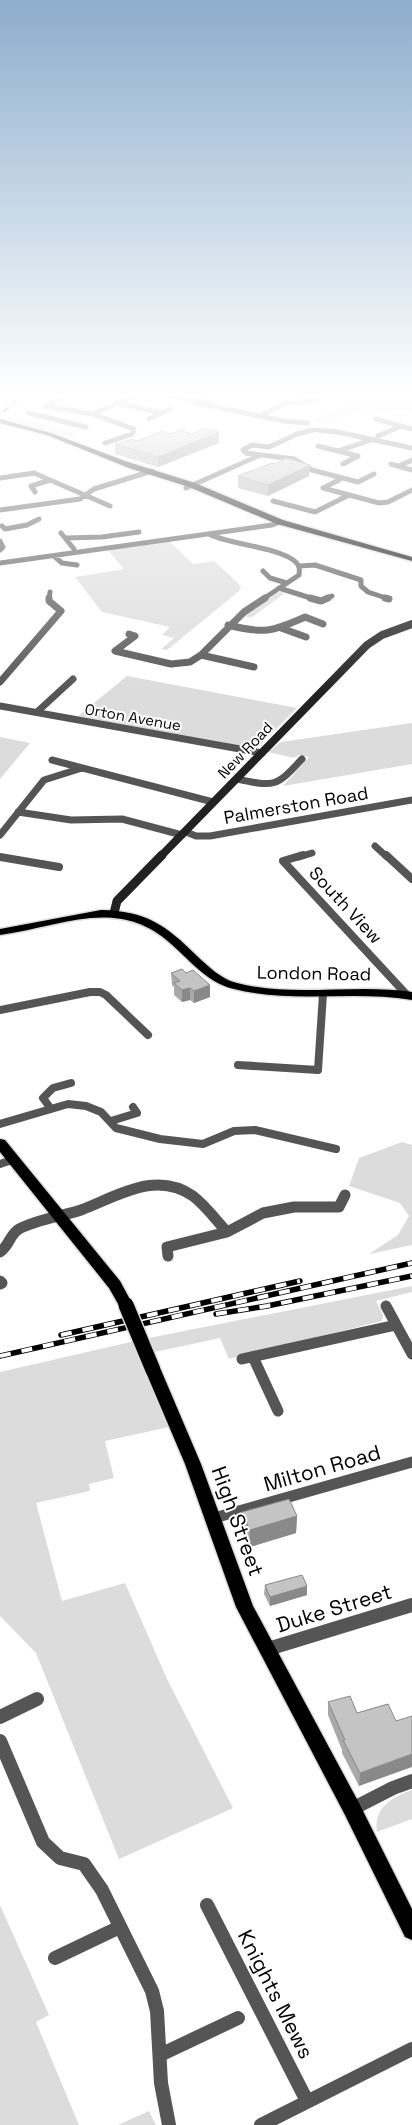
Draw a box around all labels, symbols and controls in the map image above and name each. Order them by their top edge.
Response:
street label: Orton Avenue [83,699,183,735]
street label: New Road [213,718,277,782]
street label: Palmerston Road [222,781,370,829]
street label: South View [304,862,388,948]
street label: London Road [257,961,371,985]
street label: Milton Road [260,1438,384,1498]
street label: High Street [206,1462,270,1580]
street label: Duke Street [273,1578,395,1638]
street label: Knights Mews [232,1925,320,2063]

